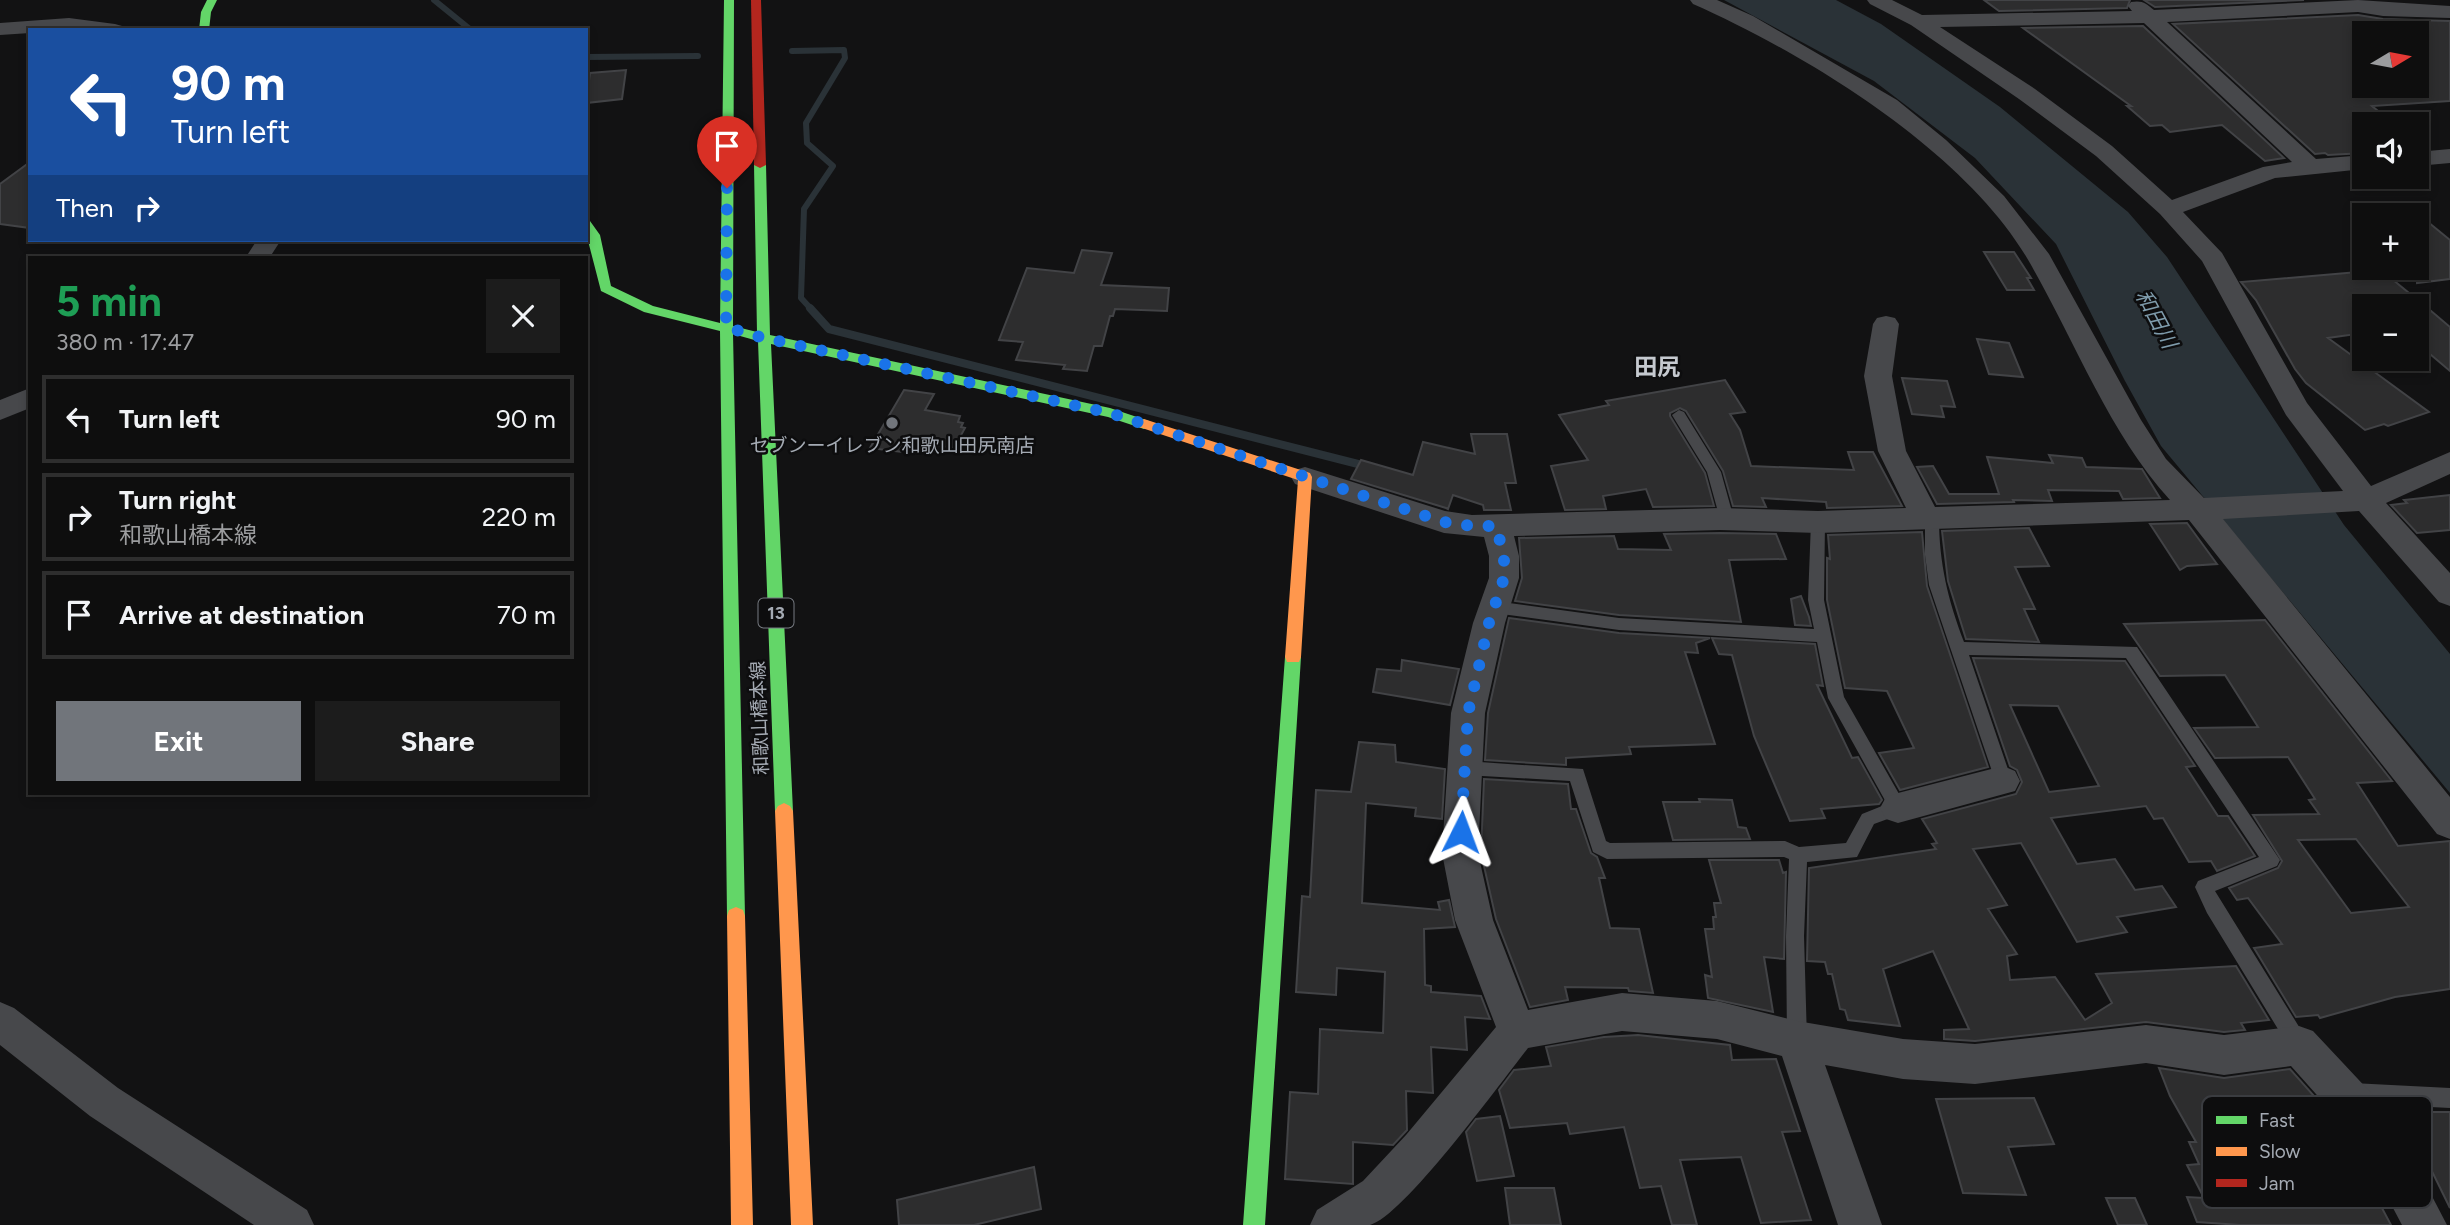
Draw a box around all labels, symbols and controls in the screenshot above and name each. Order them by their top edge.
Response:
north arrow [2352,21,2429,98]
map controls [2352,21,2429,371]
text: 90 m [171,53,286,112]
icon: left [56,56,147,147]
button: sound [2352,112,2429,189]
text: Turn left [171,113,290,151]
pin [697,116,757,188]
icon: arrive [708,127,746,165]
icon: right [128,189,166,227]
text: Then [56,192,114,224]
button: + [2352,203,2429,280]
text: 5 min [56,276,162,327]
button: close [486,279,560,353]
water label: 和田川 [2131,285,2183,354]
button: − [2352,294,2429,371]
text: 380 m · 17:47 [56,328,194,356]
district label: 田尻 [1634,353,1680,381]
icon: left [60,400,98,438]
text: Turn left [119,403,220,435]
text: 90 m [496,403,556,435]
marker: セブンーイレブン和歌山田尻南店 [884,415,900,431]
place label: セブンーイレブン和歌山田尻南店 [749,434,1035,457]
text: Turn right [119,484,236,516]
icon: right [60,498,98,536]
text: 220 m [482,501,556,533]
text: 和歌山橋本線 [119,521,257,549]
icon: arrive [60,596,98,634]
road number: 13 [758,598,794,628]
text: Arrive at destination [119,599,364,631]
text: 70 m [497,599,556,631]
street label: 和歌山橋本線 [746,661,773,775]
button: Exit [56,701,301,781]
button: Share [315,701,560,781]
position arrow [1424,795,1498,869]
legend [2202,1096,2432,1208]
text: Fast [2259,1109,2295,1132]
text: Slow [2259,1140,2301,1163]
text: Jam [2259,1172,2295,1195]

